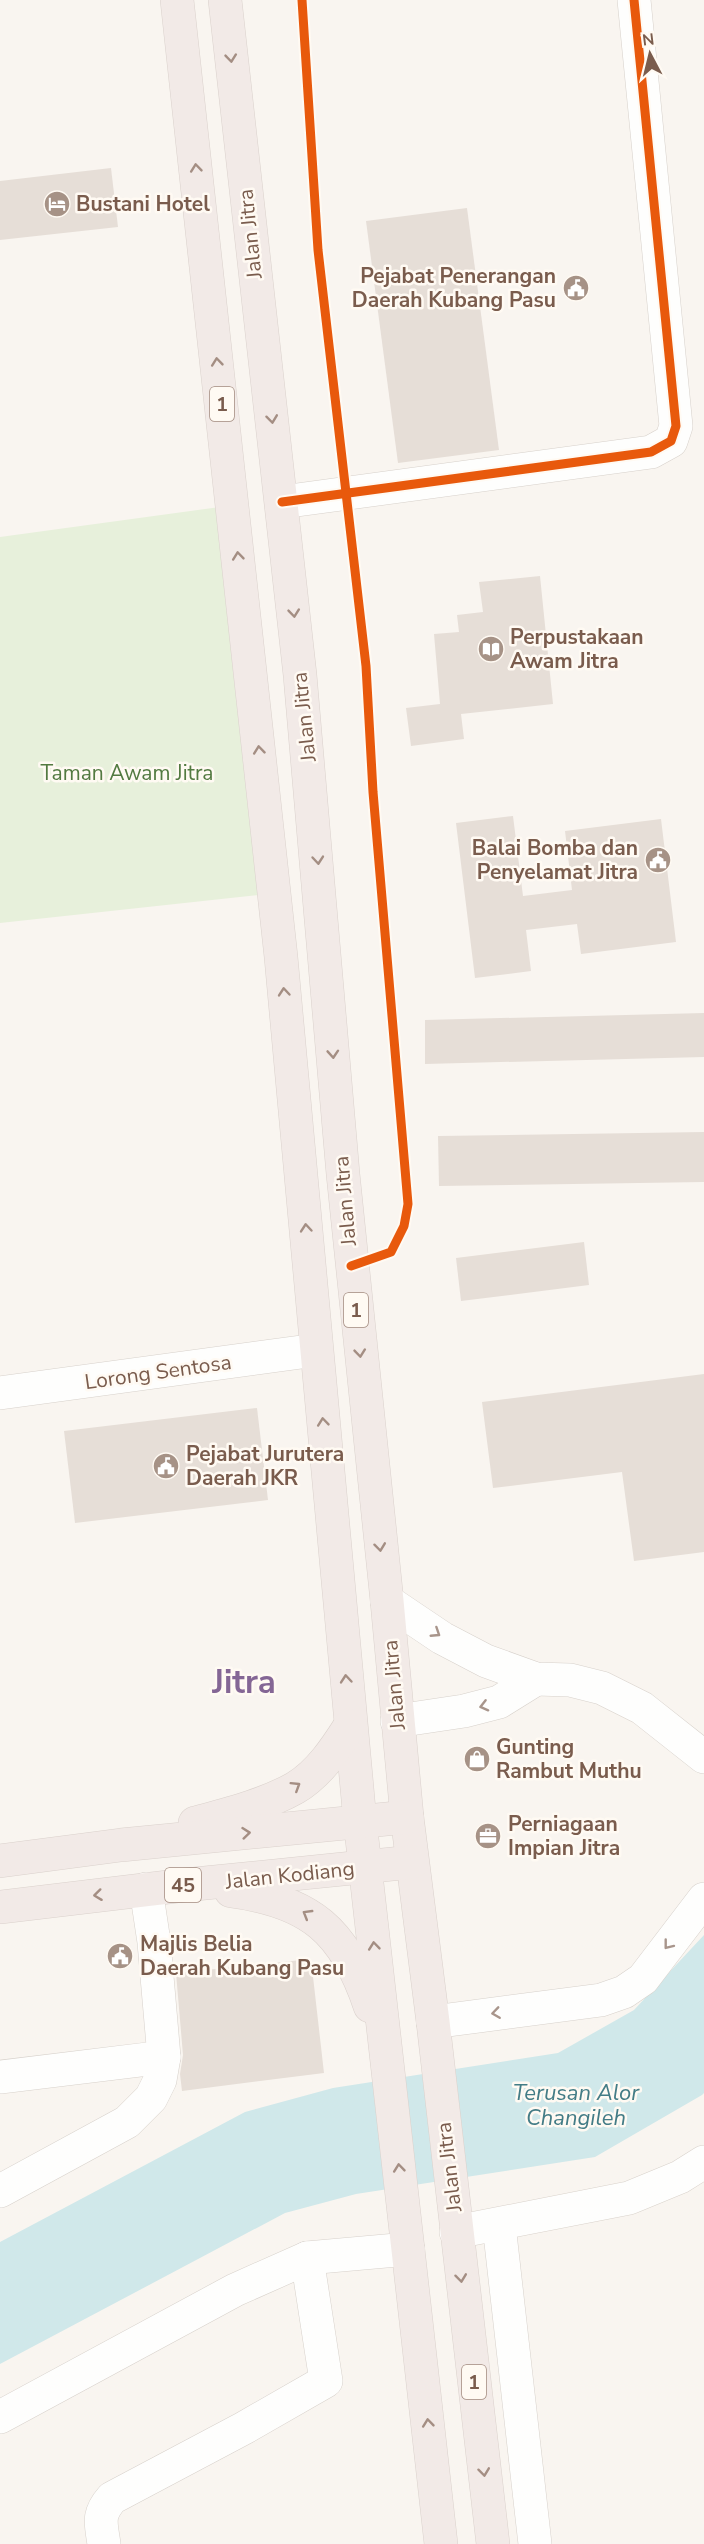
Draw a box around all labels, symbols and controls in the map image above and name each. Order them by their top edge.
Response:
north arrow [620,24,680,84]
text: N [641,28,656,52]
one-way arrow [224,54,237,63]
one-way arrow [191,163,203,173]
street label: Jalan Jitra [231,188,269,281]
hotel icon: Bustani Hotel [42,189,72,219]
place label: Bustani Hotel [76,190,210,218]
place label: Pejabat Penerangan Daerah Kubang Pasu [352,262,556,314]
public building icon: Pejabat Penerangan Daerah Kubang Pasu [561,273,591,303]
one-way arrow [211,357,224,366]
road number: 1 [210,387,234,421]
one-way arrow [265,414,278,423]
one-way arrow [232,551,245,560]
one-way arrow [287,608,300,617]
place label: Perpustakaan Awam Jitra [510,623,644,675]
library icon: Perpustakaan Awam Jitra [476,634,506,664]
street label: Jalan Jitra [285,671,323,764]
one-way arrow [253,745,266,754]
park label: Taman Awam Jitra [41,759,213,787]
place label: Balai Bomba dan Penyelamat Jitra [472,834,638,886]
public building icon: Balai Bomba dan Penyelamat Jitra [643,845,673,875]
one-way arrow [311,855,324,864]
one-way arrow [278,988,291,997]
one-way arrow [327,1050,340,1059]
street label: Jalan Jitra [327,1155,363,1248]
one-way arrow [300,1224,313,1233]
road number: 1 [344,1293,368,1327]
street label: Lorong Sentosa [83,1348,233,1396]
one-way arrow [353,1348,366,1357]
one-way arrow [317,1418,330,1427]
place label: Pejabat Jurutera Daerah JKR [186,1440,344,1492]
public building icon: Pejabat Jurutera Daerah JKR [151,1451,181,1481]
one-way arrow [374,1542,386,1551]
one-way arrow [430,1626,440,1638]
street label: Jalan Jitra [376,1639,412,1732]
district label: Jitra [211,1660,276,1705]
one-way arrow [340,1675,353,1684]
one-way arrow [480,1699,490,1712]
place label: Gunting Rambut Muthu [496,1733,642,1785]
shop icon: Gunting Rambut Muthu [462,1744,492,1774]
one-way arrow [289,1783,300,1794]
place label: Perniagaan Impian Jitra [508,1810,620,1862]
office icon: Perniagaan Impian Jitra [473,1821,503,1851]
one-way arrow [241,1827,250,1840]
street label: Jalan Kodiang [223,1854,356,1896]
road number: 45 [165,1868,201,1902]
one-way arrow [94,1888,103,1901]
one-way arrow [303,1910,313,1922]
place label: Majlis Belia Daerah Kubang Pasu [140,1930,344,1982]
one-way arrow [665,1938,676,1949]
public building icon: Majlis Belia Daerah Kubang Pasu [105,1941,135,1971]
one-way arrow [368,1942,381,1951]
one-way arrow [492,2007,501,2019]
water label: Terusan Alor Changileh [513,2078,640,2133]
street label: Jalan Jitra [430,2121,469,2214]
one-way arrow [393,2163,405,2172]
one-way arrow [454,2274,467,2283]
road number: 1 [462,2365,486,2399]
one-way arrow [422,2419,434,2428]
one-way arrow [478,2467,490,2476]

